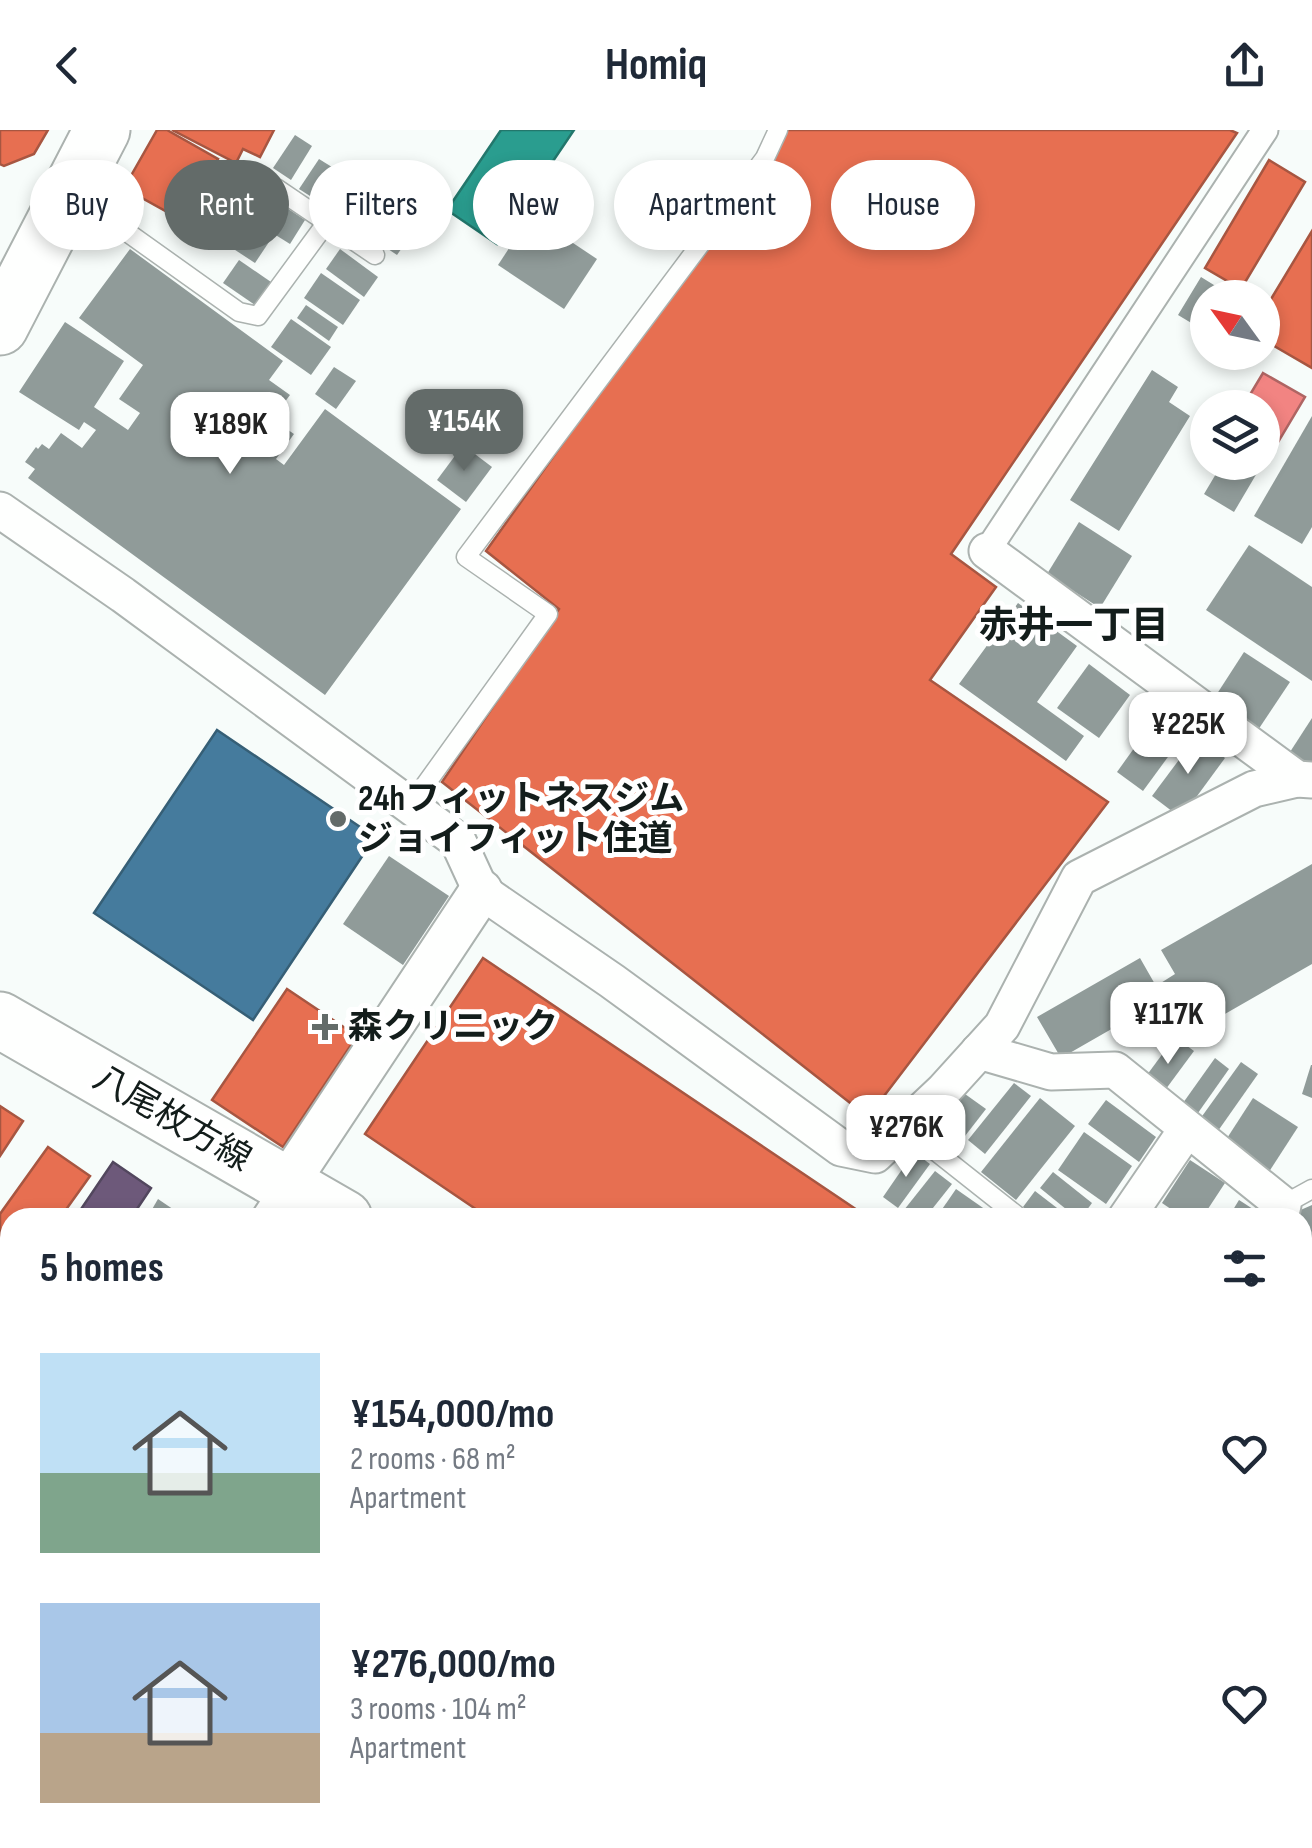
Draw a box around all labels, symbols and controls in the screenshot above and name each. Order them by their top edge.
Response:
icon: back [40,38,95,93]
text: Homiq [605,38,707,93]
icon: share [1217,38,1272,93]
chip: Buy [30,160,144,250]
chip: Rent [164,160,289,250]
chip: Filters [309,160,453,250]
chip: New [473,160,594,250]
chip: Apartment [614,160,811,250]
chip: House [831,160,975,250]
north arrow [1190,280,1280,370]
map controls [1190,280,1280,480]
pin: ¥154K [394,389,534,474]
button: layers [1190,390,1280,480]
pin: ¥189K [160,392,300,477]
text: ¥154K [427,402,501,441]
text: ¥189K [192,405,268,444]
district label: 赤井一丁目 [979,604,1169,649]
pin: ¥225K [1118,692,1258,777]
text: ¥225K [1151,705,1225,744]
place label: 24hフィットネスジム ジョイフィット住道 [358,778,684,861]
marker: 24hフィットネスジム ジョイフィット住道 [327,808,349,830]
pin: ¥117K [1098,982,1238,1067]
text: ¥117K [1132,995,1204,1034]
place label: 森クリニック [348,1006,558,1049]
marker: 森クリニック [312,1014,338,1040]
street label: 八尾枚方線 [85,1057,259,1181]
pin: ¥276K [836,1095,976,1180]
text: ¥276K [868,1108,944,1147]
icon: filters [1217,1241,1272,1296]
text: 5 homes [40,1243,164,1294]
text: ¥154,000/mo [350,1389,554,1440]
icon: home [120,1393,240,1513]
icon: heart [1217,1426,1272,1481]
text: 2 rooms · 68 m² [350,1440,516,1479]
text: Apartment [350,1479,466,1518]
text: ¥276,000/mo [350,1639,556,1690]
icon: home [120,1643,240,1763]
icon: heart [1217,1676,1272,1731]
text: 3 rooms · 104 m² [350,1690,527,1729]
text: Apartment [350,1729,466,1768]

